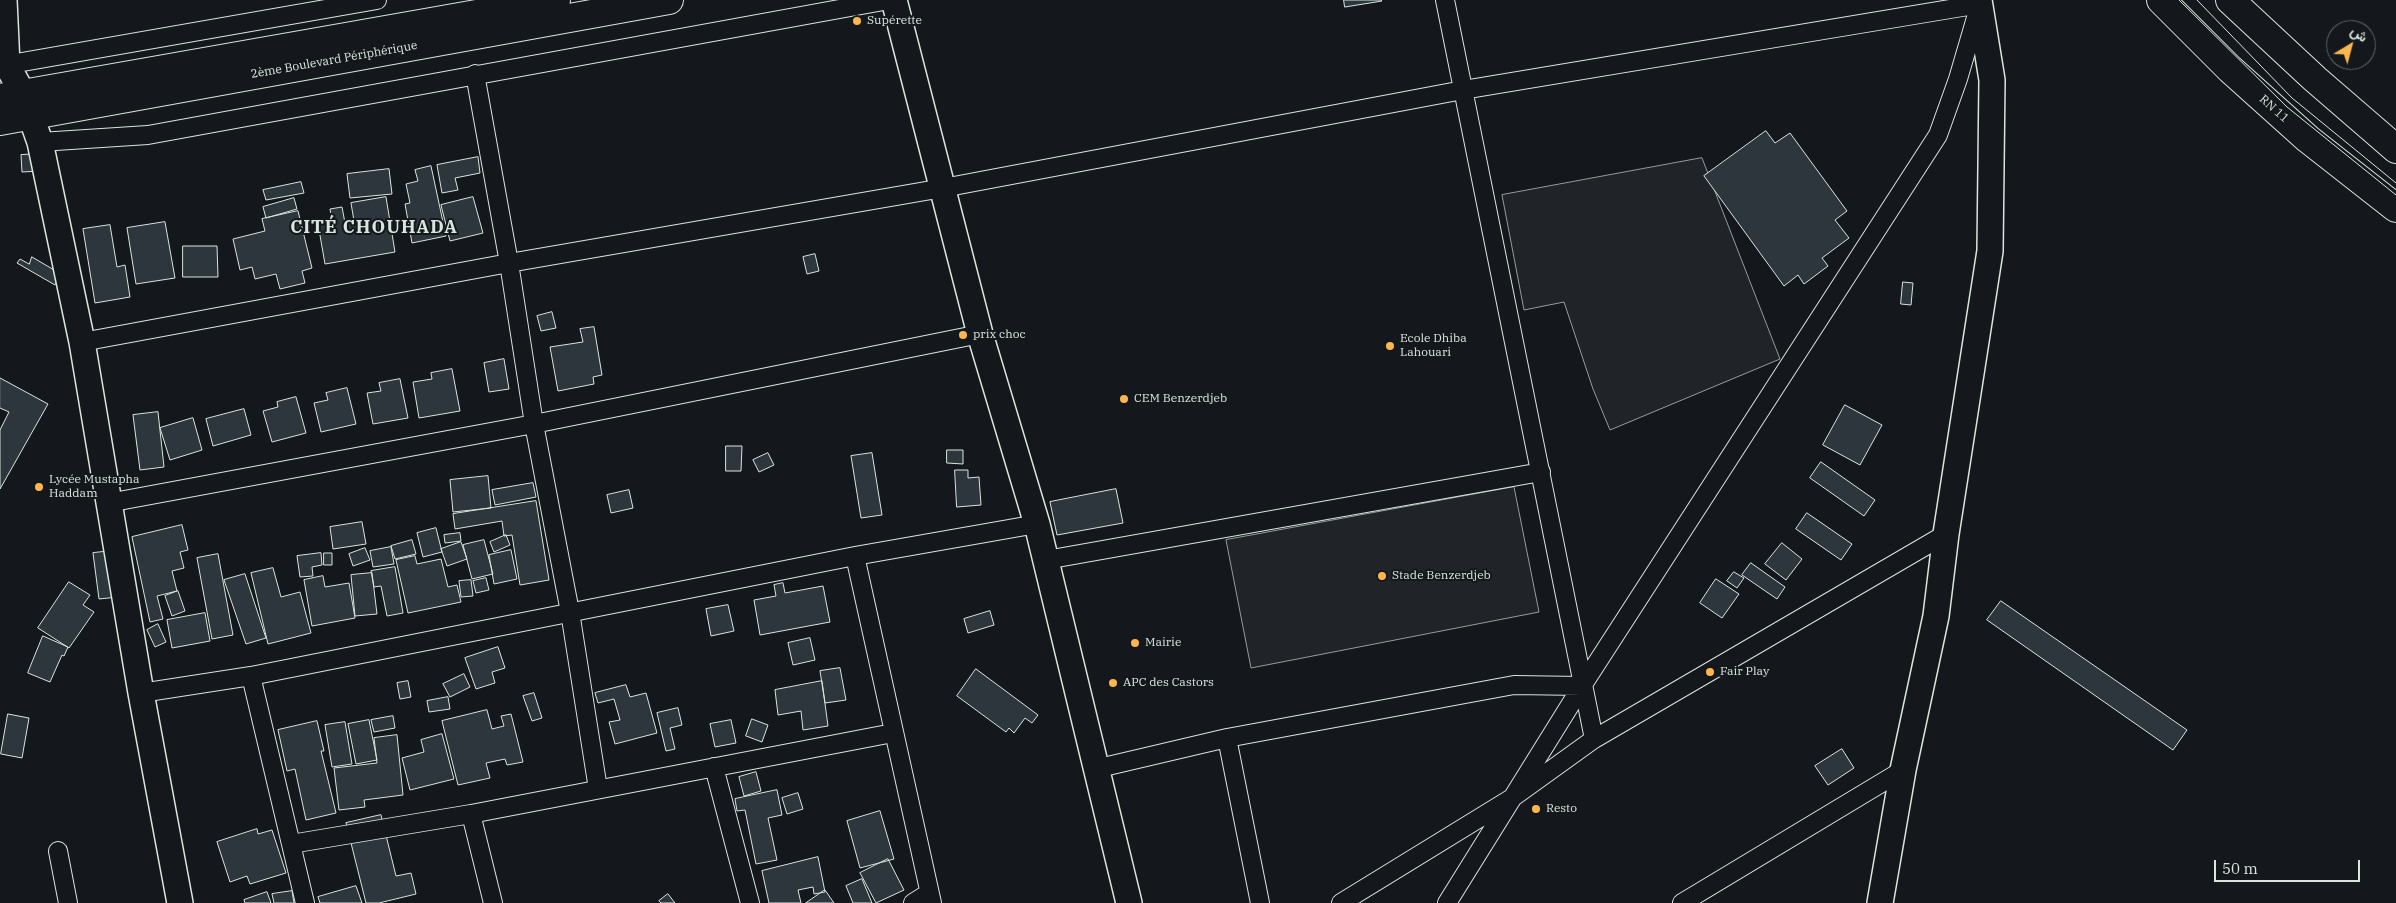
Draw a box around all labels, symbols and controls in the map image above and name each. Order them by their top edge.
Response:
place label: Supérette [867,14,922,28]
marker: Supérette [851,15,863,27]
north arrow [2326,20,2376,70]
text: ش [2347,22,2372,46]
street label: 2ème Boulevard Périphérique [250,38,418,82]
street label: RN 11 [2256,92,2292,126]
district label: CITÉ CHOUHADA [289,217,459,239]
place label: prix choc [973,328,1026,342]
marker: prix choc [957,329,969,341]
place label: Ecole Dhiba Lahouari [1400,332,1467,360]
marker: Ecole Dhiba Lahouari [1384,340,1396,352]
place label: CEM Benzerdjeb [1134,392,1227,406]
marker: CEM Benzerdjeb [1118,393,1130,405]
place label: Lycée Mustapha Haddam [49,473,140,501]
marker: Lycée Mustapha Haddam [33,481,45,493]
place label: Stade Benzerdjeb [1392,569,1491,583]
marker: Stade Benzerdjeb [1376,570,1388,582]
place label: Mairie [1145,636,1181,650]
marker: Mairie [1129,637,1141,649]
place label: Fair Play [1720,665,1769,679]
marker: Fair Play [1704,666,1716,678]
place label: APC des Castors [1123,676,1214,690]
marker: APC des Castors [1107,677,1119,689]
place label: Resto [1546,802,1577,816]
marker: Resto [1530,803,1542,815]
scale bar [2216,850,2362,882]
text: 50 m [2222,859,2258,878]

